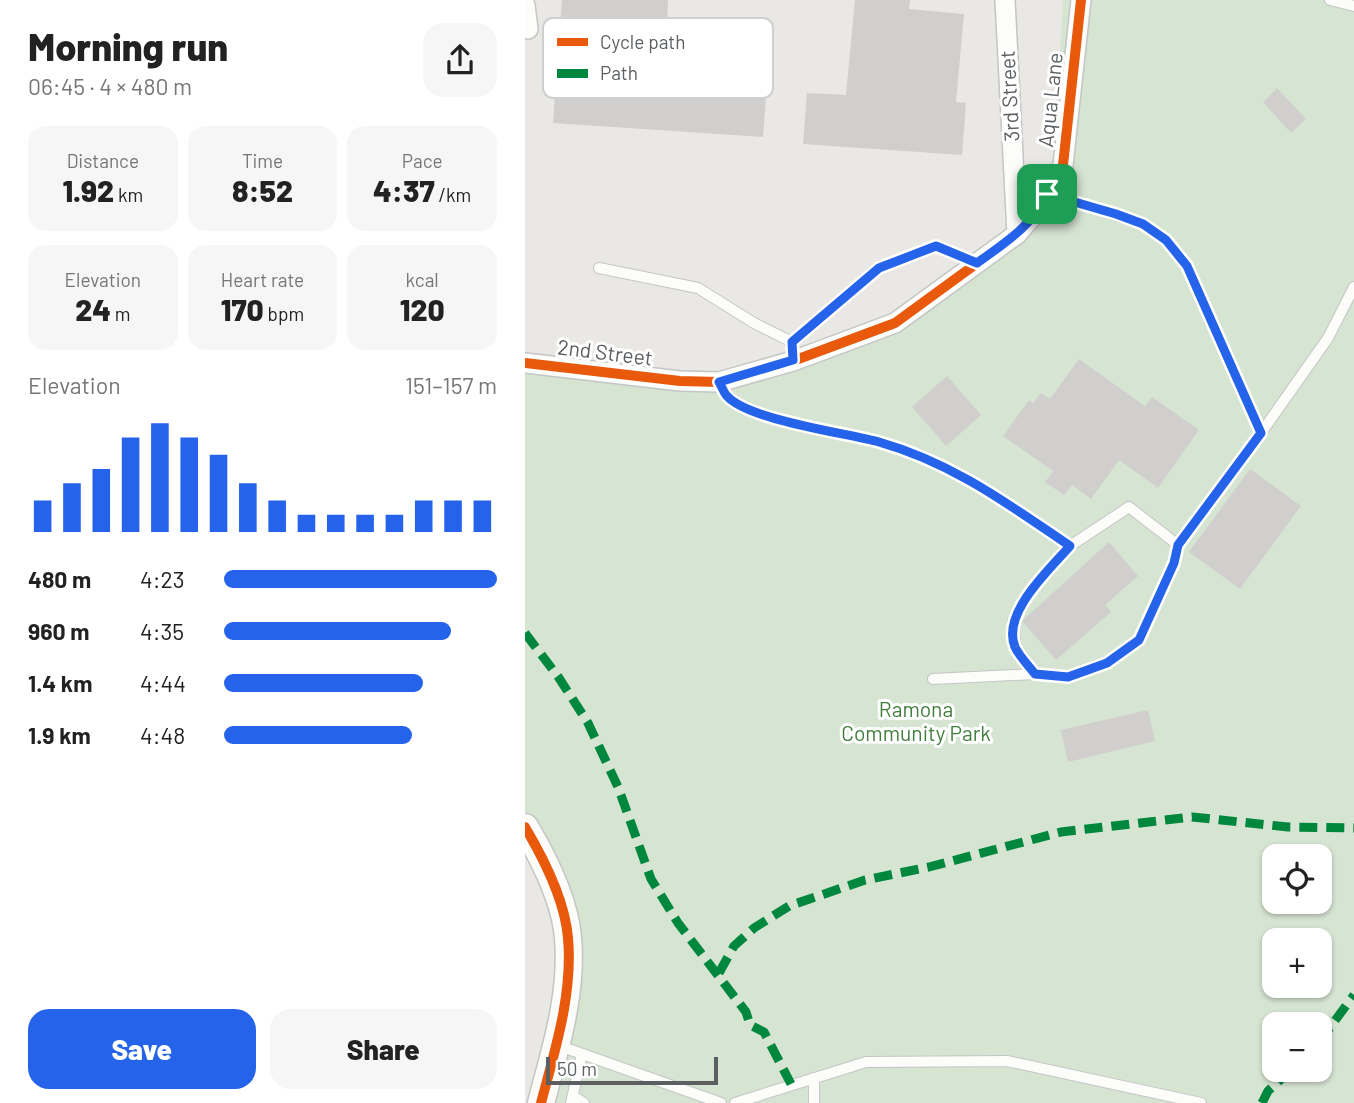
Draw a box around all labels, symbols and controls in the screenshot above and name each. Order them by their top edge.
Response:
legend [543,18,773,98]
text: Morning run [28,23,228,69]
button: share [423,23,497,97]
text: Cycle path [600,30,685,53]
street label: 3rd Street [994,50,1023,142]
street label: Aqua Lane [1032,51,1067,148]
text: Path [600,61,638,84]
text: 06:45 · 4 × 480 m [28,72,192,100]
text: Distance [67,149,139,172]
text: Time [242,149,283,172]
text: Pace [402,149,443,172]
pin [1017,164,1077,224]
text: 1.92 [62,172,114,208]
text: 8:52 [232,172,293,208]
text: 4:37 [373,172,435,208]
icon: arrive [1028,175,1066,213]
text: km [114,183,143,206]
text: /km [435,183,471,206]
text: Elevation [65,268,141,291]
text: Heart rate [221,268,304,291]
text: kcal [406,268,439,291]
text: 24 [75,291,111,327]
text: 170 [221,291,264,327]
text: 120 [400,291,445,327]
text: m [111,302,130,325]
text: bpm [264,302,304,325]
street label: 2nd Street [556,333,654,370]
text: Elevation [28,371,121,399]
text: 151–157 m [405,371,497,399]
text: 480 m [28,565,91,593]
text: 4:23 [140,565,185,593]
text: 960 m [28,617,89,645]
text: 4:35 [140,617,184,645]
text: 1.4 km [28,669,92,697]
text: 4:44 [140,669,186,697]
park label: Ramona Community Park [841,696,991,745]
text: 1.9 km [28,721,91,749]
text: 4:48 [140,721,185,749]
map controls [1262,844,1332,1082]
button: locate [1262,844,1332,914]
button: + [1262,928,1332,998]
button: Save [28,1009,256,1089]
button: Share [270,1009,497,1089]
button: − [1262,1012,1332,1082]
scale bar [546,1054,717,1086]
text: 50 m [557,1057,597,1080]

